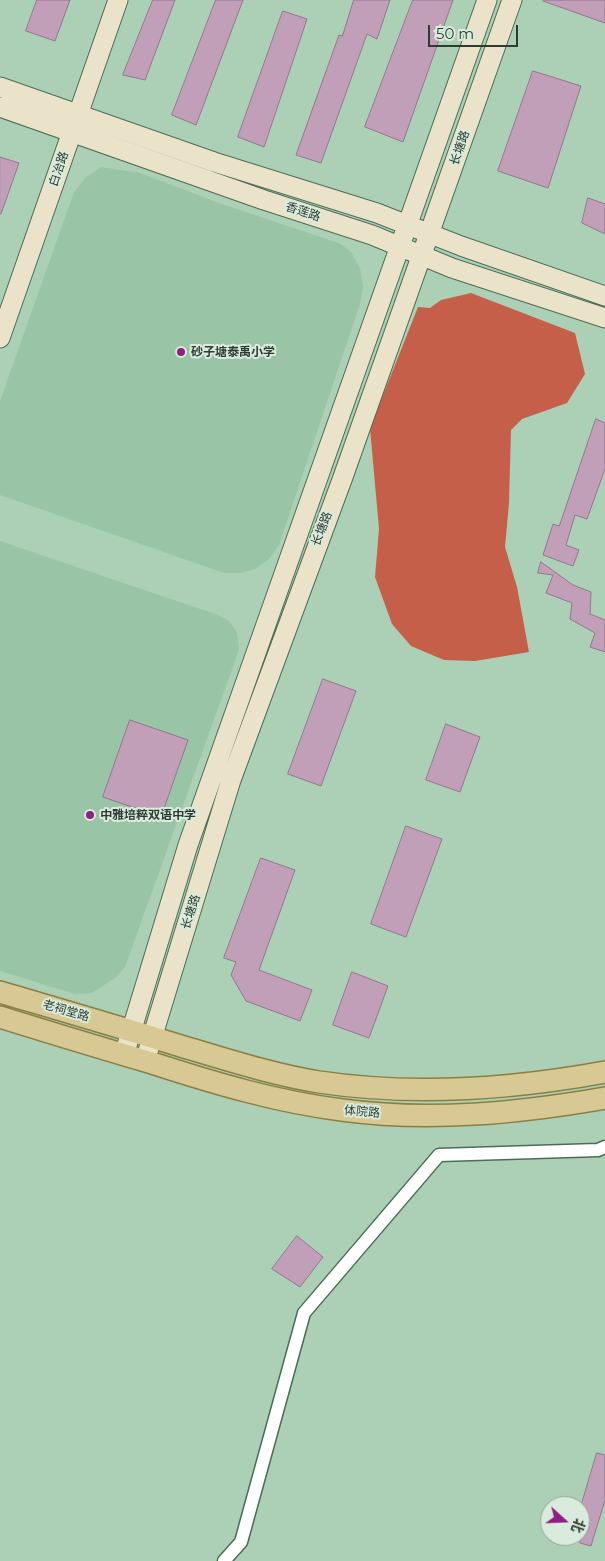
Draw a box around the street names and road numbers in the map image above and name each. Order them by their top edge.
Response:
street label: 长塘路 [447,129,473,167]
street label: 白冶路 [46,150,72,188]
street label: 香莲路 [284,200,322,224]
street label: 长塘路 [309,510,335,548]
street label: 长塘路 [179,893,203,931]
street label: 老祠堂路 [41,997,91,1025]
street label: 体院路 [343,1103,381,1121]

